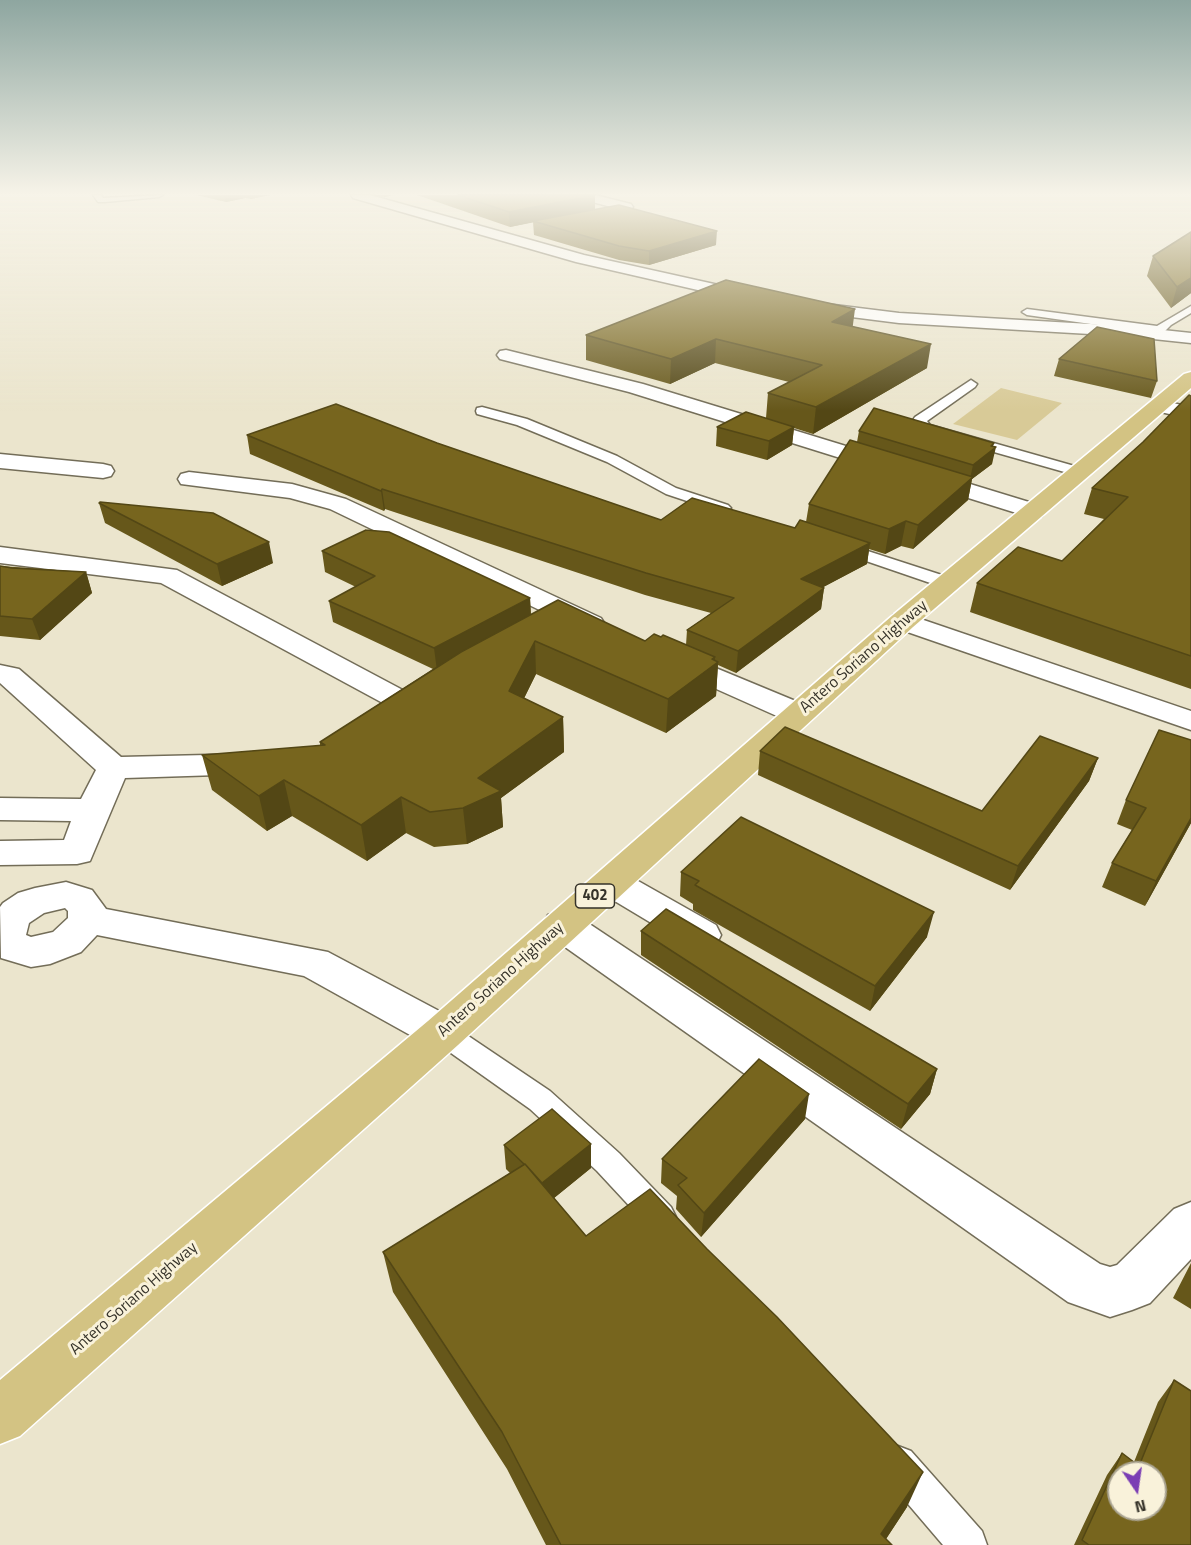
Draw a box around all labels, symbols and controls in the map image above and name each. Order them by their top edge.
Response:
street label: Antero Soriano Highway [796,596,932,718]
road number: 402 [576,884,614,908]
street label: Antero Soriano Highway [434,918,568,1042]
street label: Antero Soriano Highway [66,1238,202,1360]
north arrow [1107,1461,1167,1521]
text: N [1132,1494,1149,1520]

